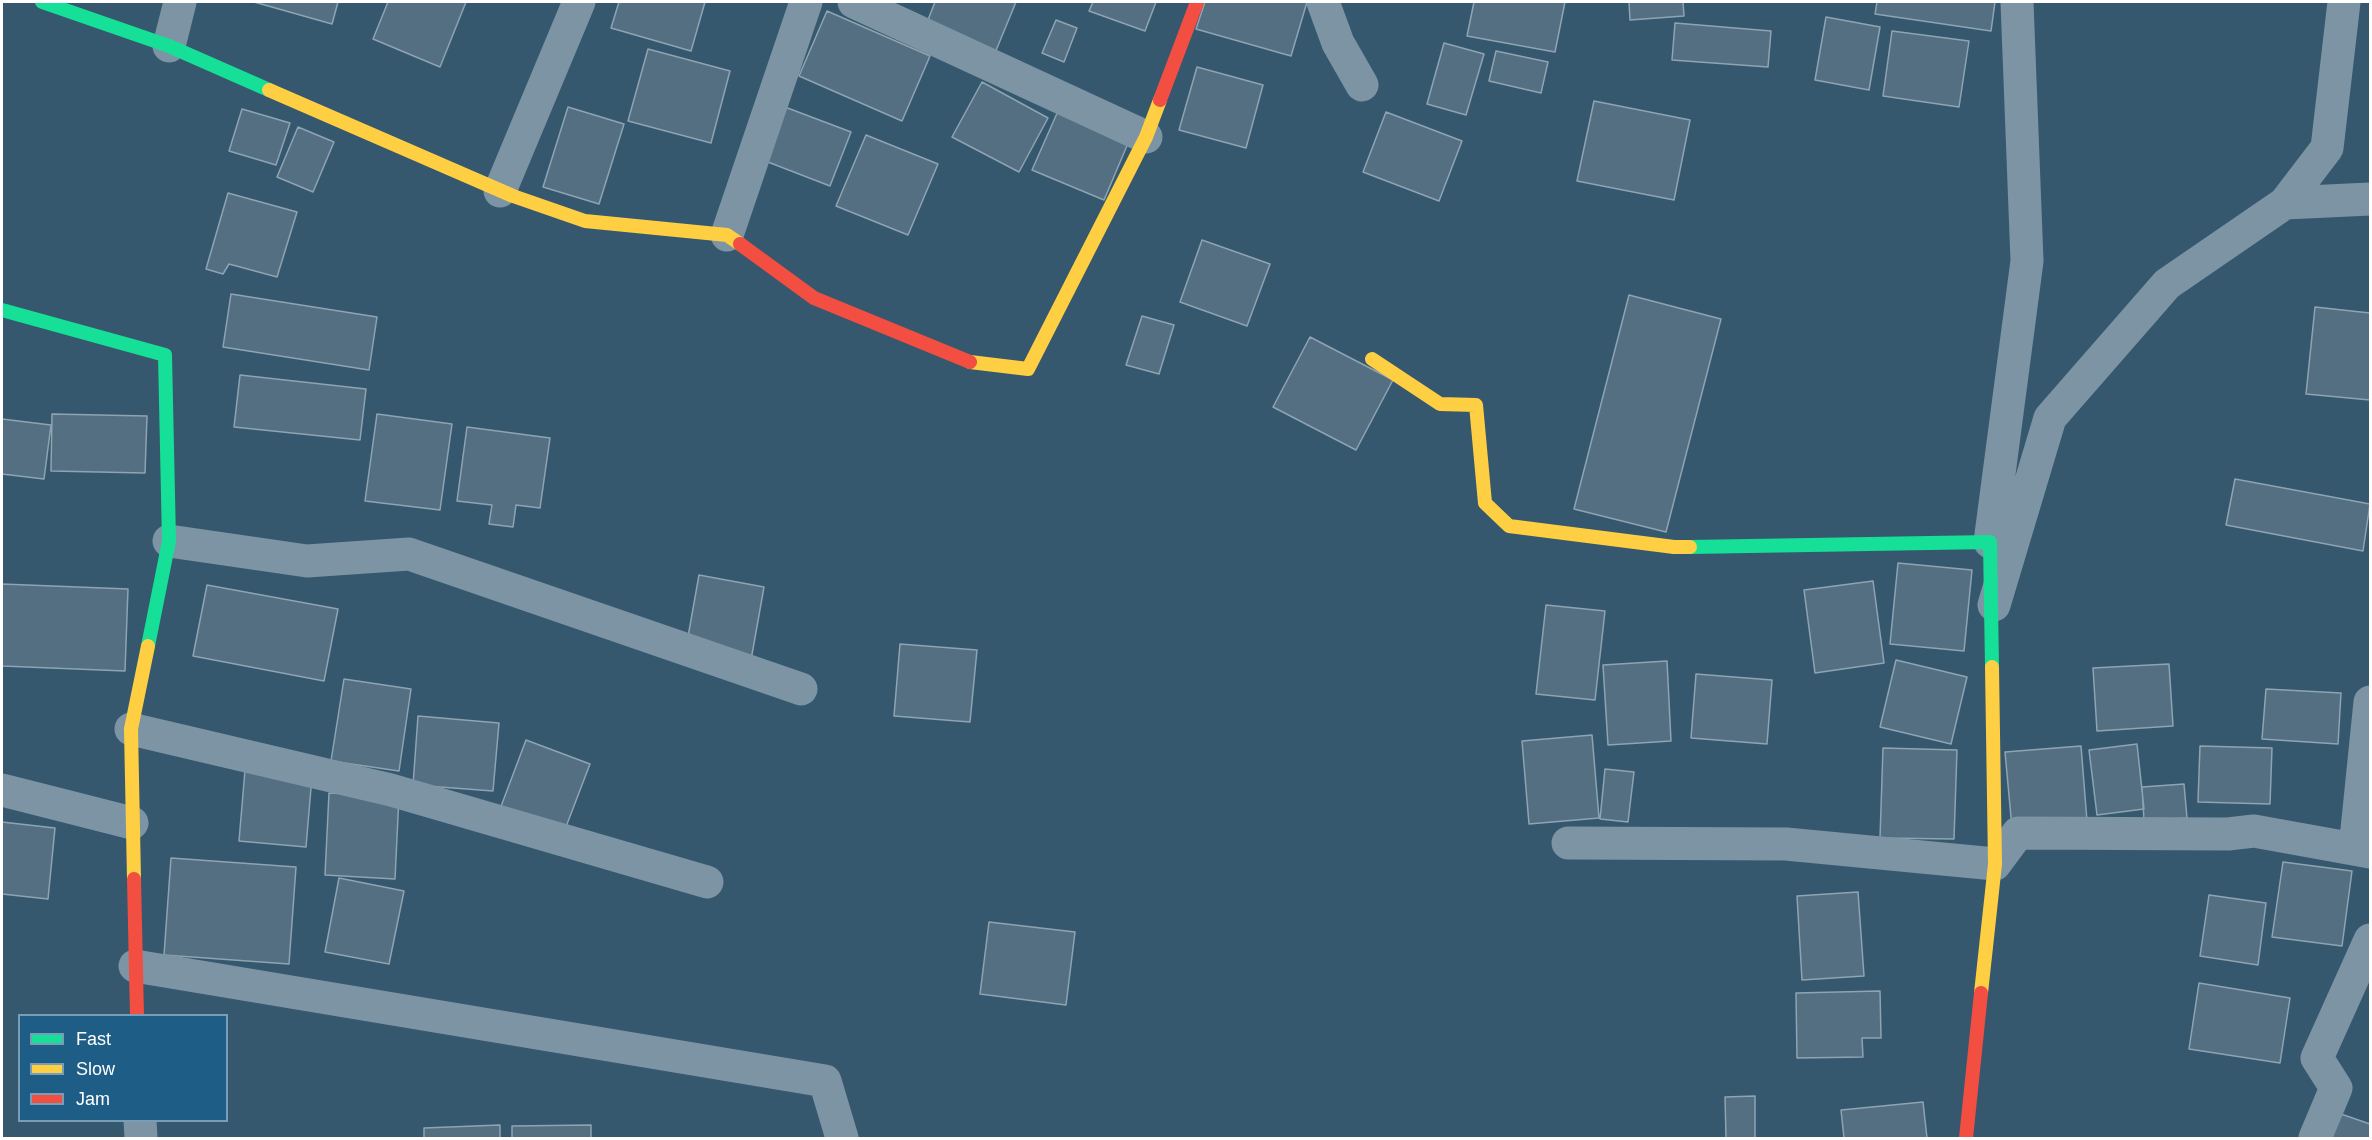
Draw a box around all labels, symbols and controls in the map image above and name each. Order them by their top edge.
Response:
legend [18,1014,228,1122]
text: Fast [76,1029,111,1049]
text: Slow [76,1059,115,1079]
text: Jam [76,1089,110,1109]

